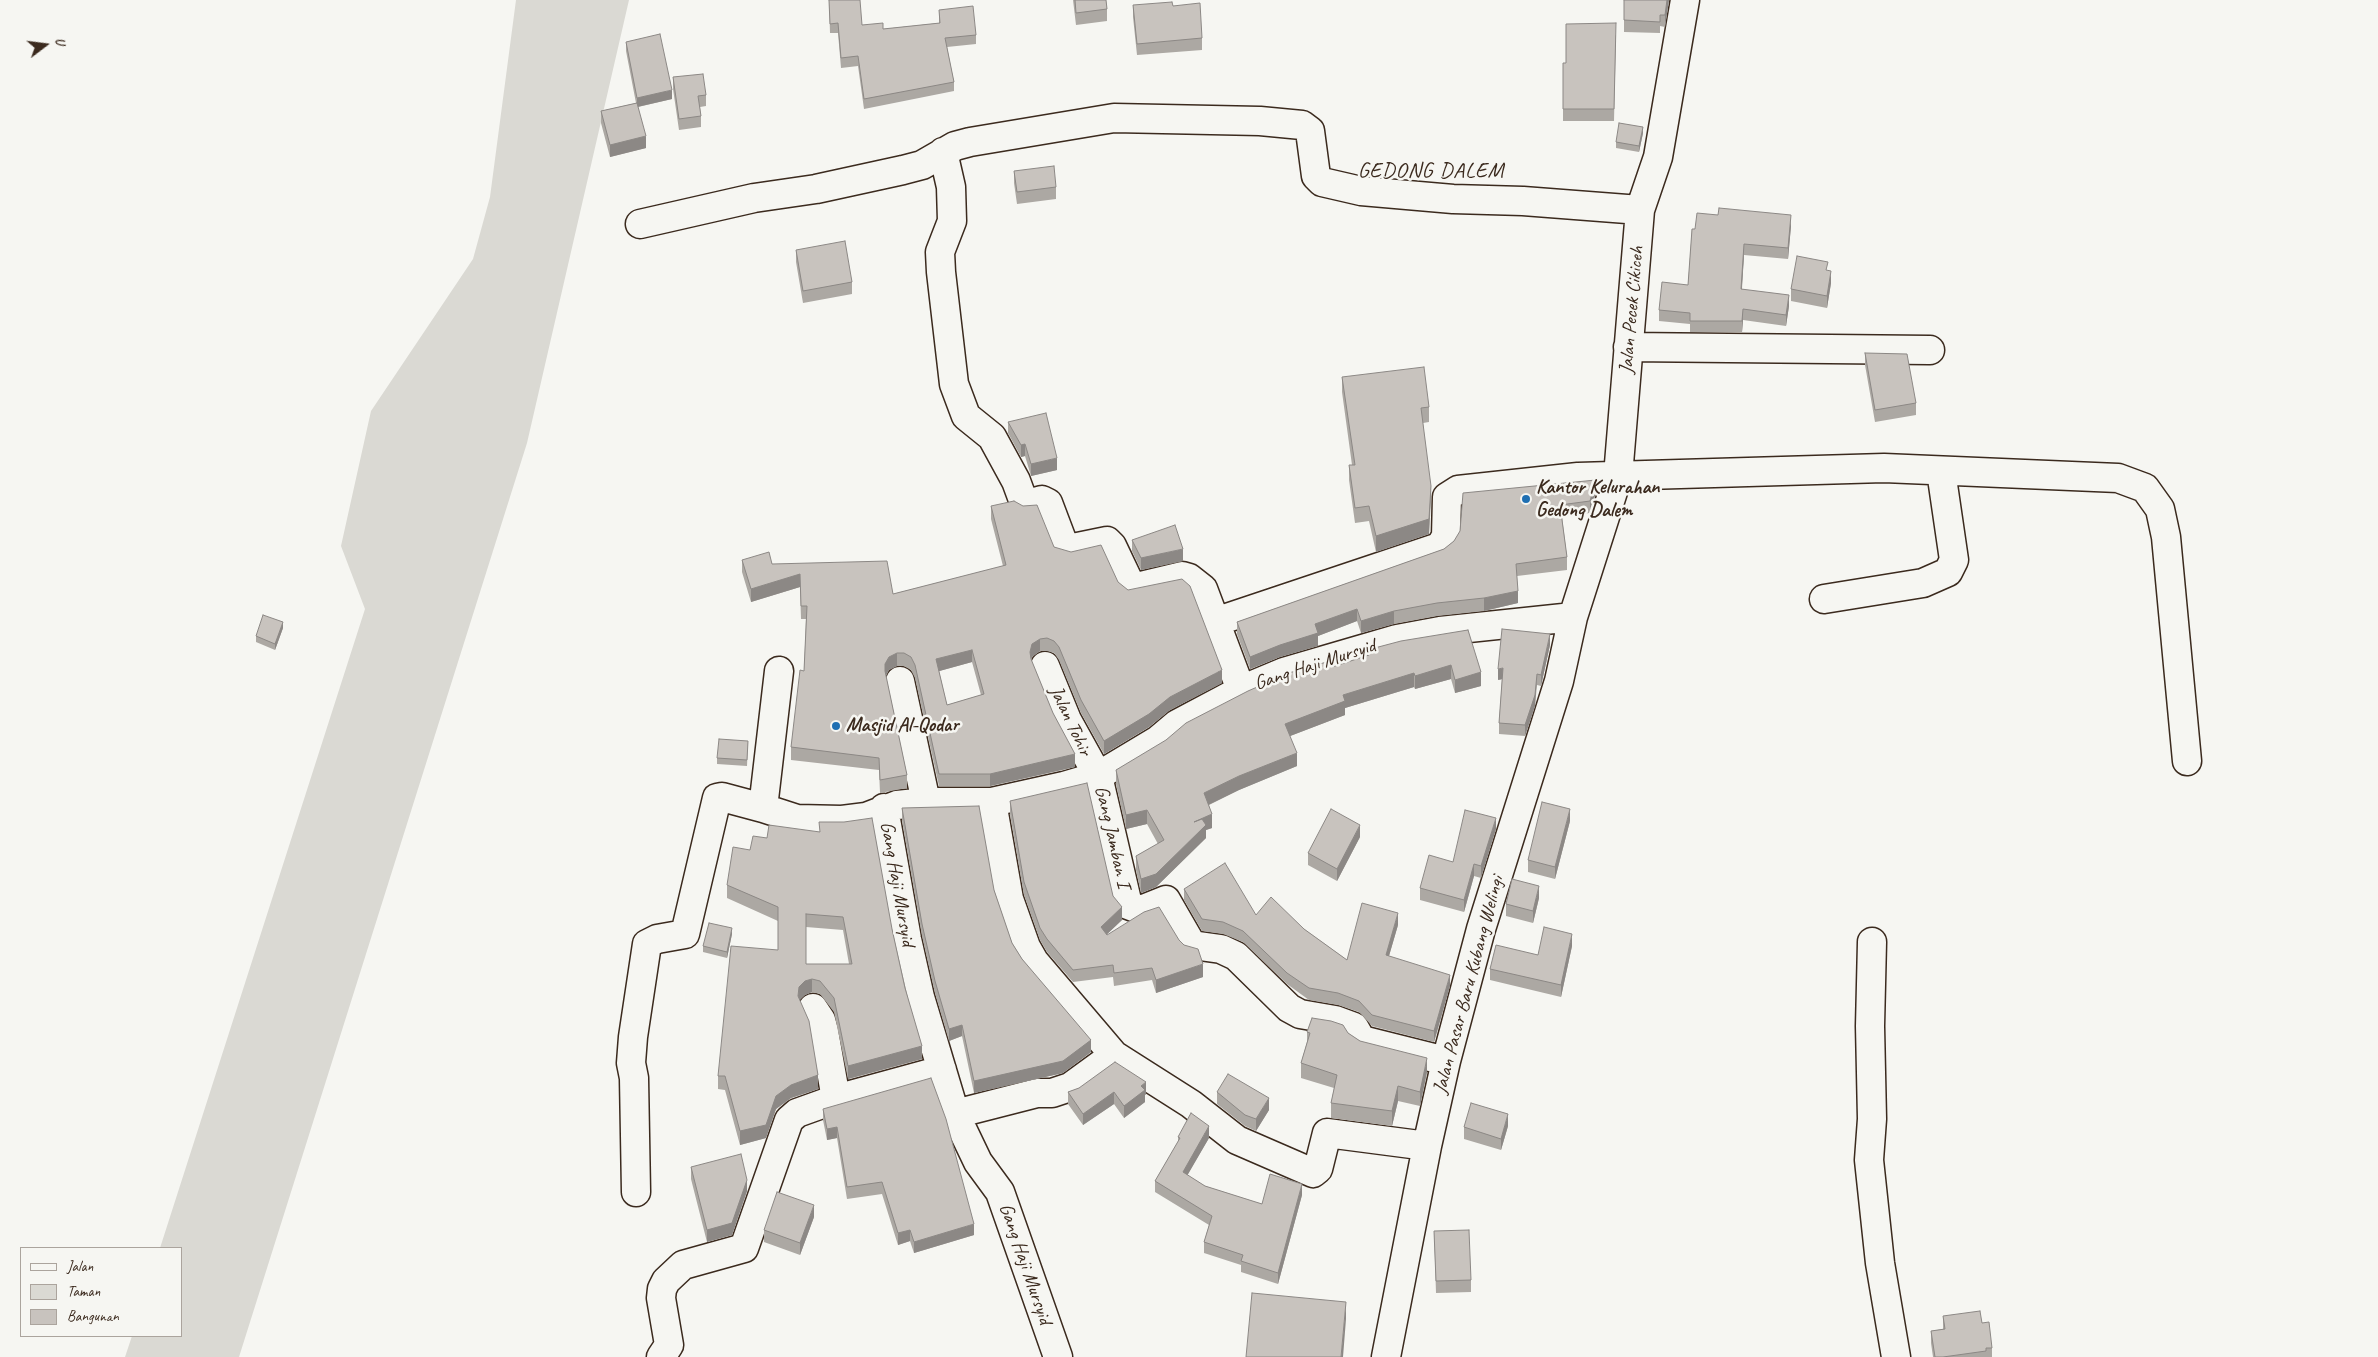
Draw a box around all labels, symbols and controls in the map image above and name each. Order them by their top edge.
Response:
north arrow [20,20,70,70]
text: U [51,36,69,46]
district label: GEDONG DALEM [1357,158,1505,184]
street label: Jalan Pecek Cikiceh [1614,245,1650,375]
place label: Kantor Kelurahan Gedong Dalem [1536,476,1659,523]
marker: Kantor Kelurahan Gedong Dalem [1520,493,1532,505]
street label: Gang Haji Mursyid [1251,634,1379,696]
street label: Jalan Tohir [1043,682,1097,760]
place label: Masjid Al-Qodar [846,714,958,738]
marker: Masjid Al-Qodar [830,720,842,732]
street label: Gang Jamban I [1089,784,1135,890]
street label: Gang Haji Mursyid [874,820,920,948]
street label: Jalan Pasar Baru Kubang Welingi [1428,873,1510,1097]
street label: Gang Haji Mursyid [993,1200,1057,1328]
legend [20,1247,182,1337]
text: Jalan [67,1257,93,1276]
text: Taman [67,1282,100,1301]
text: Bangunan [67,1307,119,1326]

